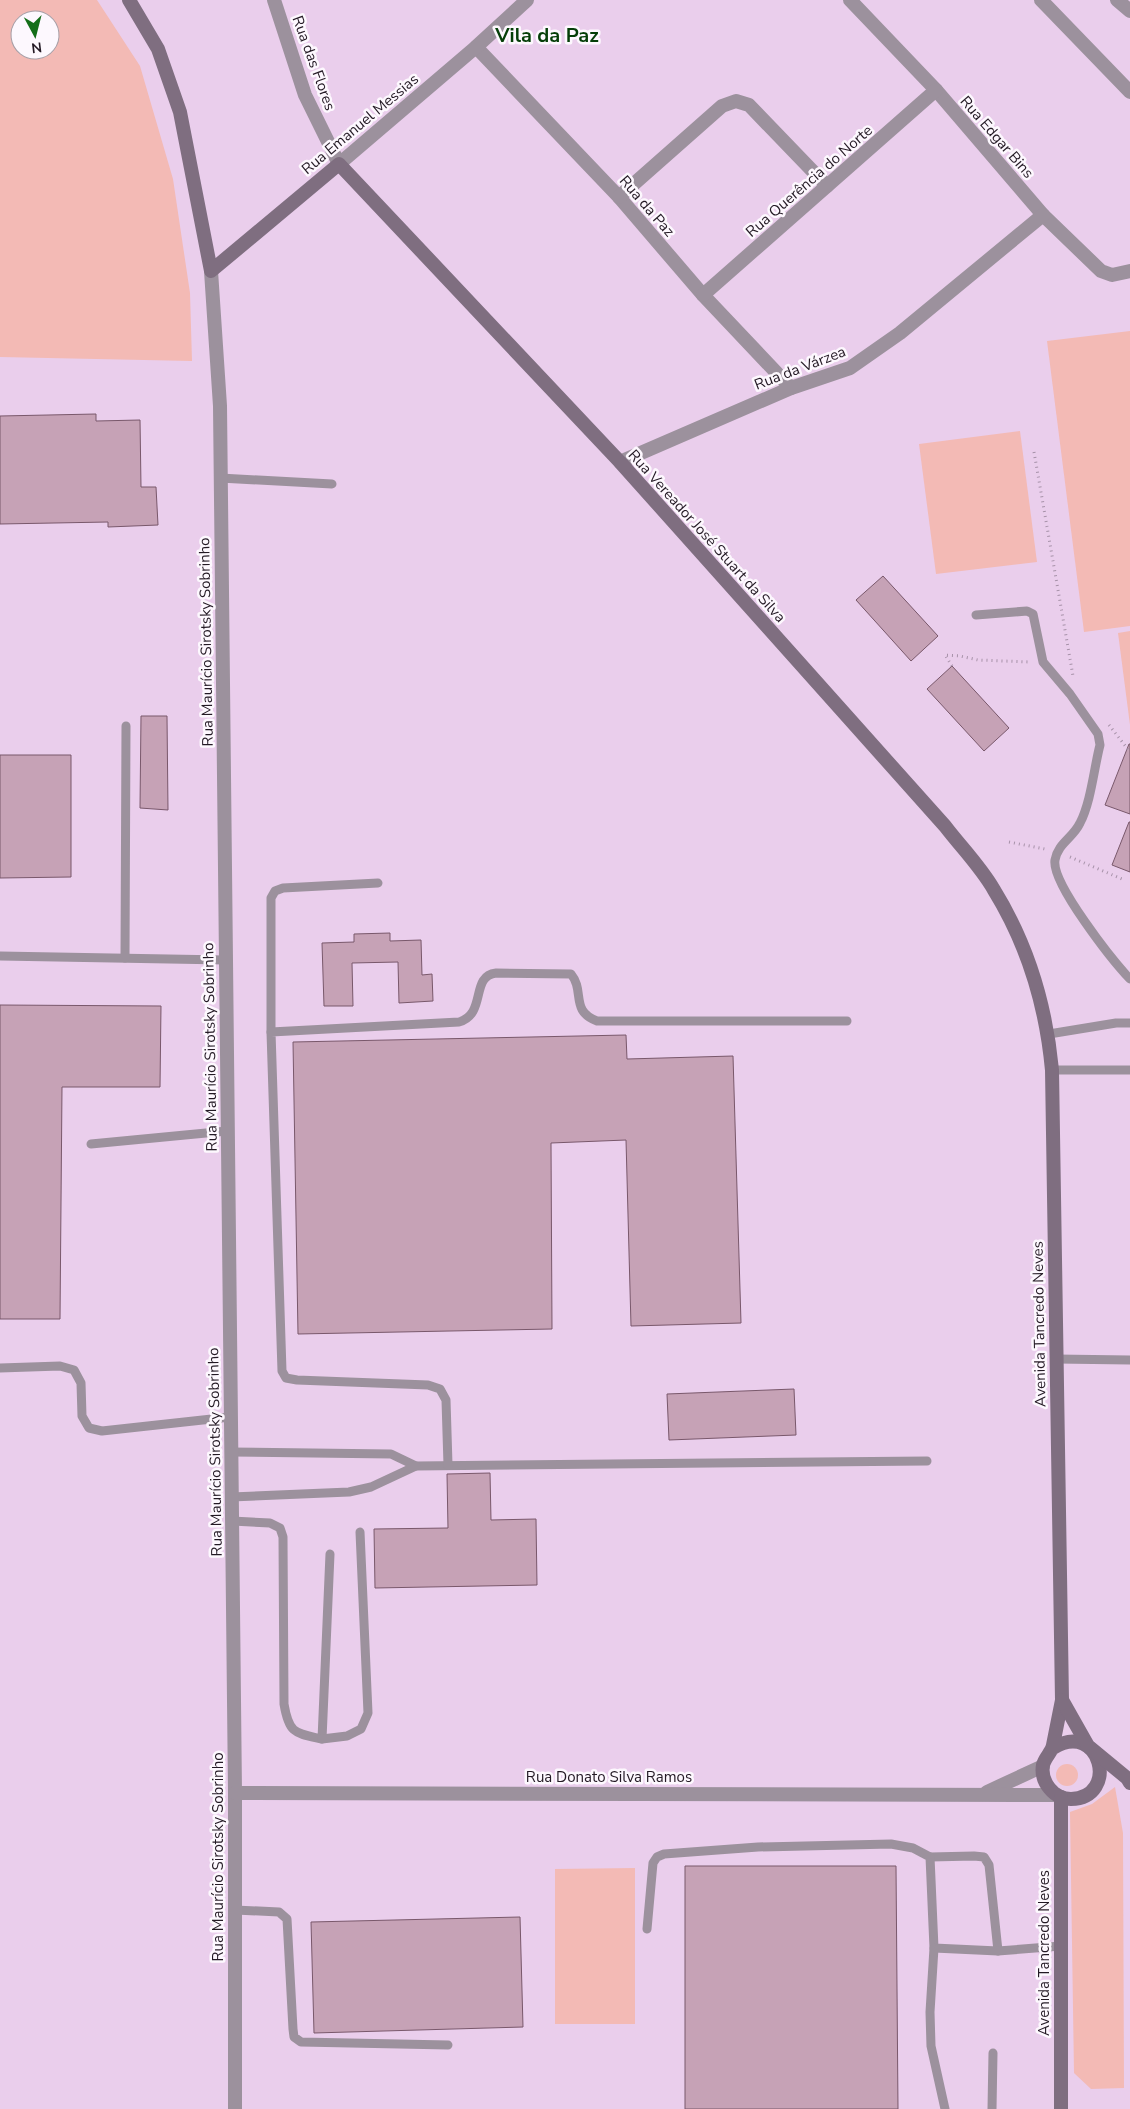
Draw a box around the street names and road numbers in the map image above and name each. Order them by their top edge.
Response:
street label: Rua das Flores [288,13,340,113]
street label: Rua Emanuel Messias [297,69,423,179]
street label: Rua Edgar Bins [956,92,1038,182]
street label: Rua Querência do Norte [742,120,877,242]
street label: Rua da Paz [615,171,679,241]
street label: Rua da Várzea [751,341,849,395]
street label: Rua Vereador José Stuart da Silva [624,445,790,627]
street label: Rua Maurício Sirotsky Sobrinho [194,537,218,747]
street label: Rua Maurício Sirotsky Sobrinho [198,942,222,1152]
street label: Avenida Tancredo Neves [1028,1241,1050,1407]
street label: Rua Maurício Sirotsky Sobrinho [203,1347,227,1557]
street label: Rua Maurício Sirotsky Sobrinho [208,1753,228,1961]
street label: Rua Donato Silva Ramos [526,1767,692,1787]
street label: Avenida Tancredo Neves [1034,1870,1054,2036]

